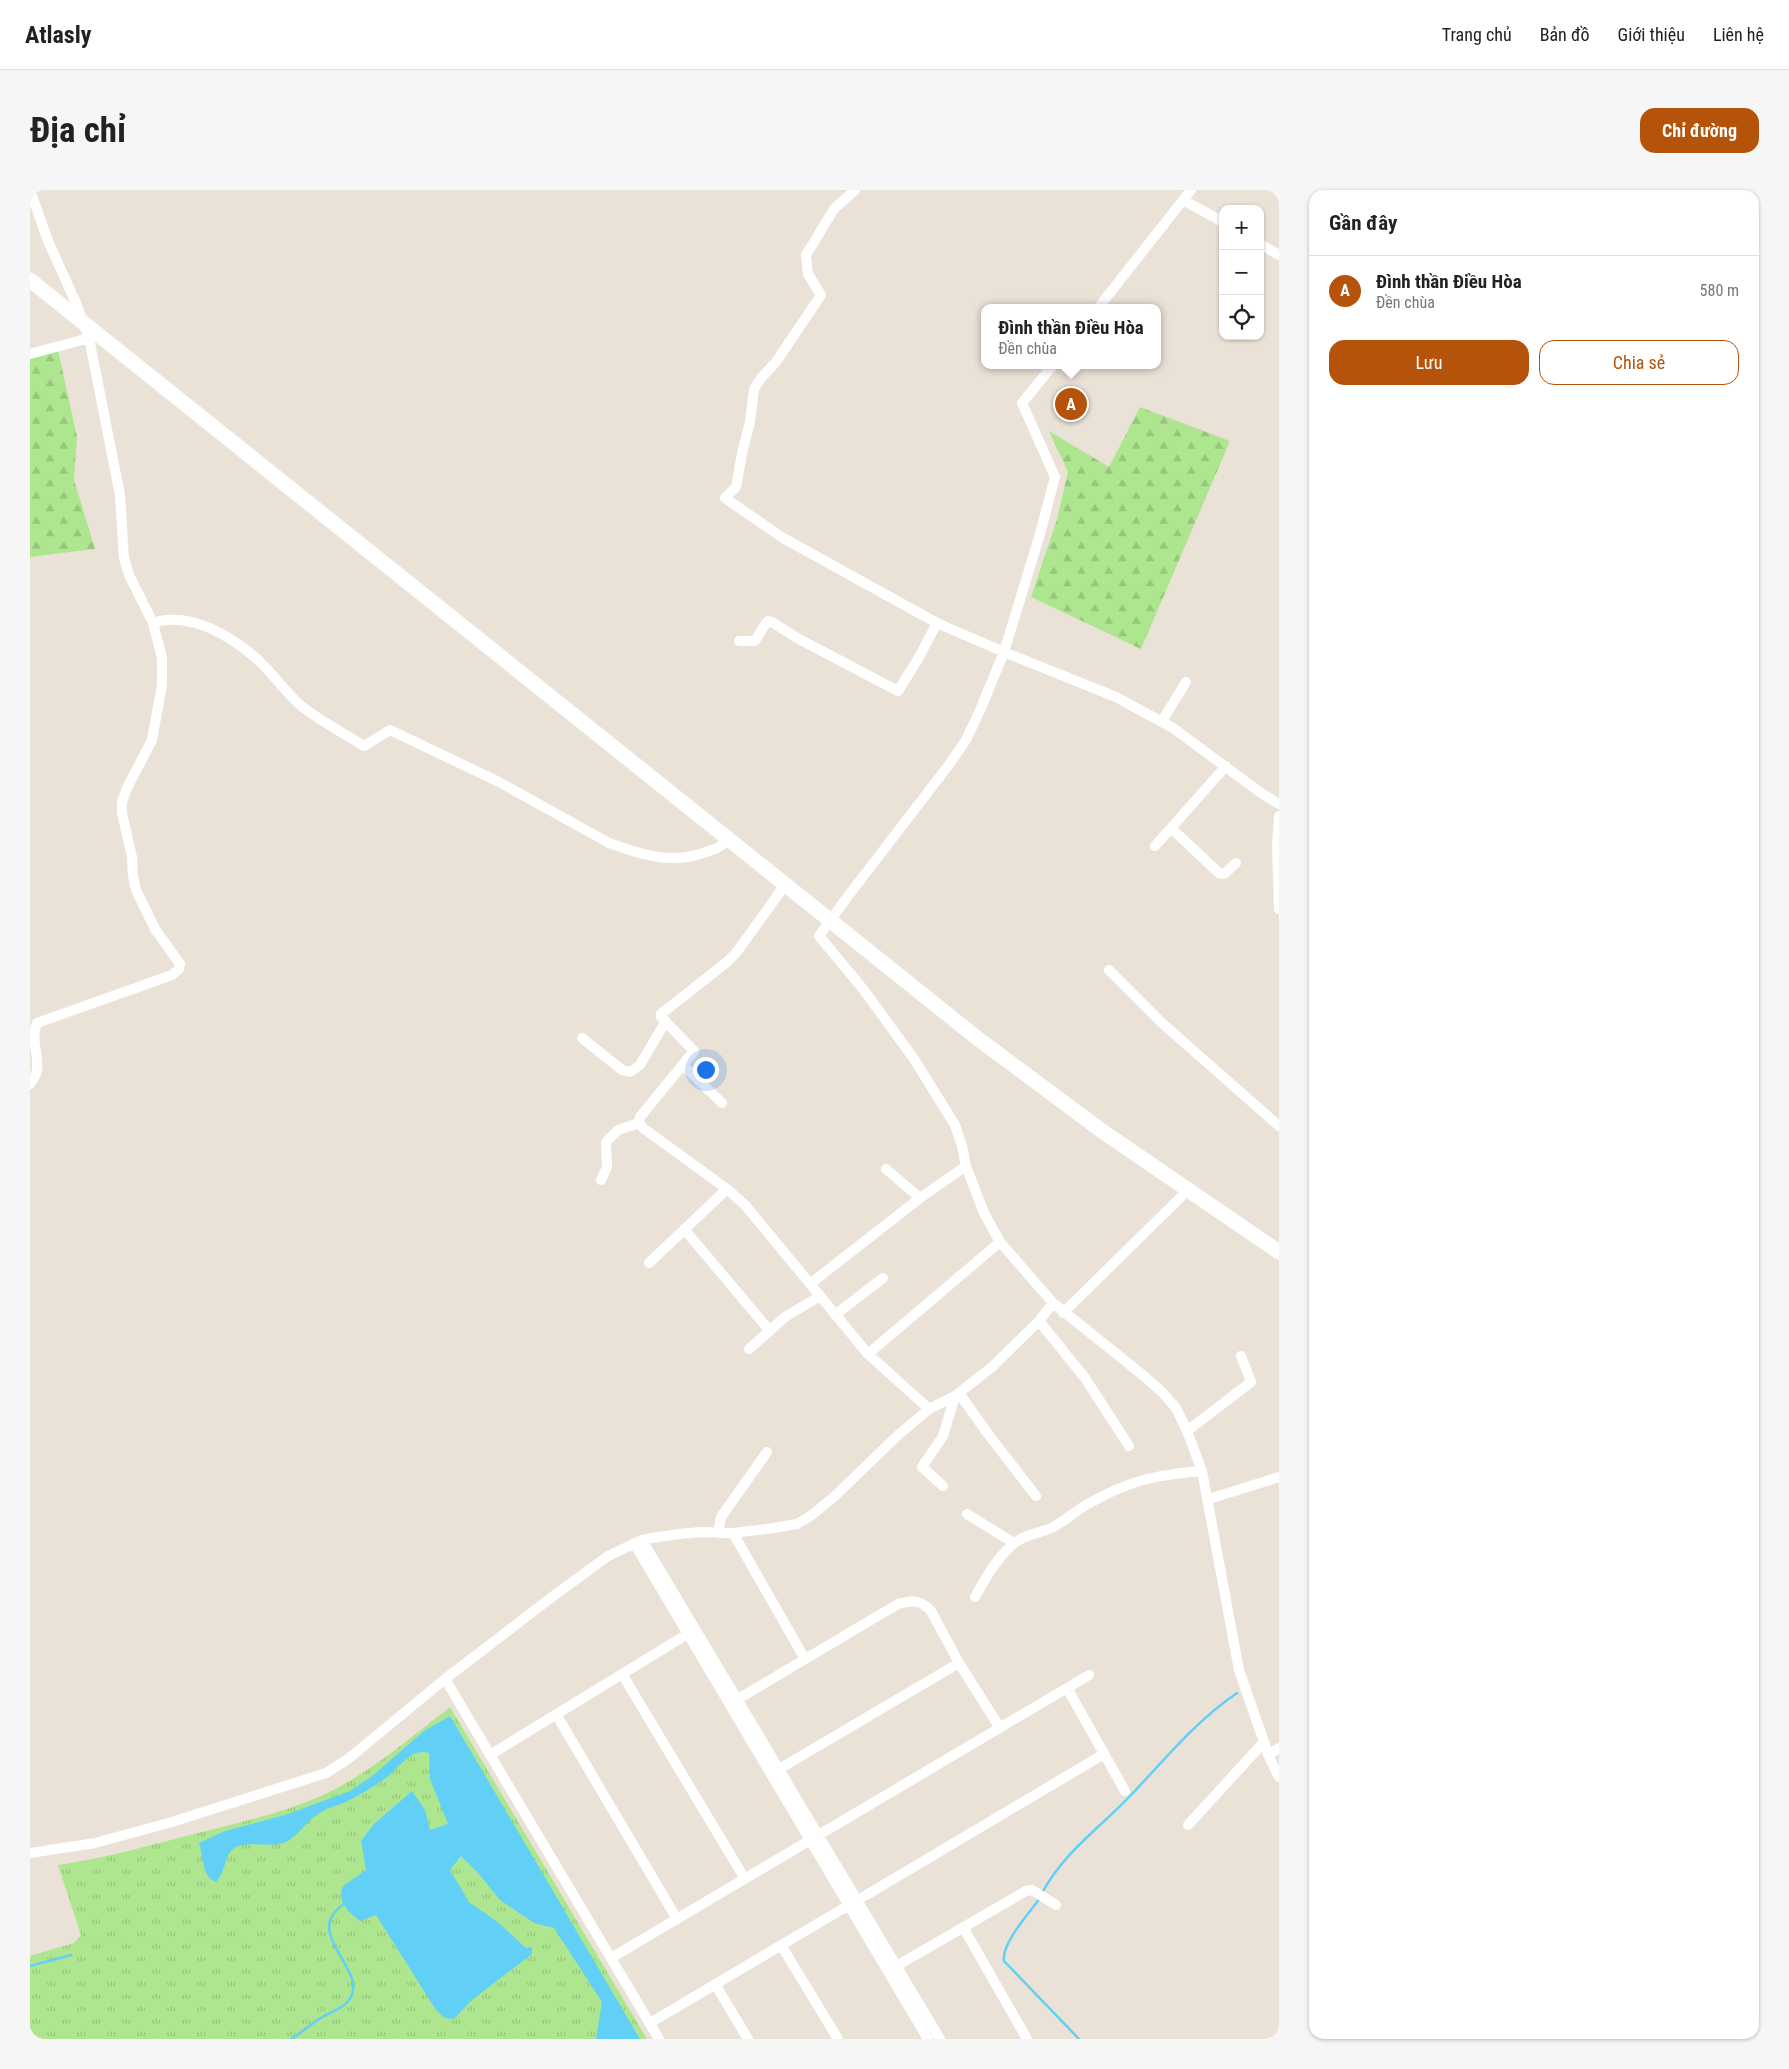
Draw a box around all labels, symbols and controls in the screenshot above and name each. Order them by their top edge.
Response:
text: Atlasly [25,21,91,49]
text: Trang chủ [1442,24,1512,45]
text: Bản đồ [1540,24,1590,45]
text: Giới thiệu [1618,24,1685,45]
text: Liên hệ [1713,24,1764,45]
button: Chỉ đường [1640,108,1759,153]
text: Địa chỉ [30,110,126,151]
map controls [1219,205,1264,340]
button: + [1219,205,1264,250]
text: Gần đây [1329,211,1397,235]
button: − [1219,250,1264,295]
text: Đình thần Điều Hòa [1376,270,1522,293]
text: A [1340,281,1350,300]
text: 580 m [1700,281,1739,300]
text: Đền chùa [1376,293,1435,312]
button: locate [1219,295,1264,340]
popup [981,304,1161,369]
text: Đình thần Điều Hòa [998,316,1144,339]
text: Đền chùa [998,339,1057,358]
button: Lưu [1329,340,1529,385]
button: Chia sẻ [1539,340,1739,385]
pin: A [1055,385,1087,423]
your location [693,1057,719,1083]

